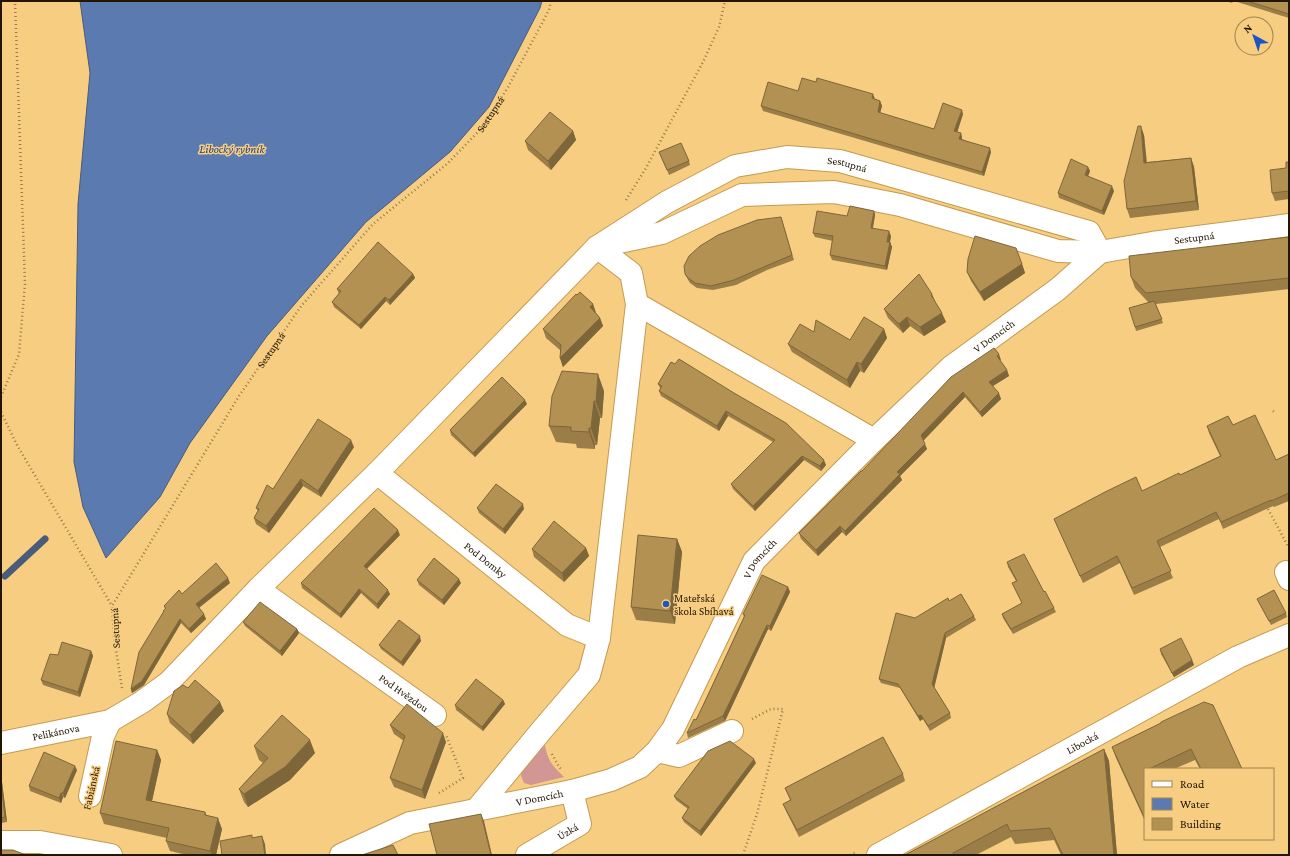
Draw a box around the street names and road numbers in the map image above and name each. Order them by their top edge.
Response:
street label: Sestupná [474,94,507,134]
street label: Sestupná [827,154,868,174]
street label: Sestupná [1173,229,1215,246]
street label: V Domcích [971,317,1017,355]
street label: Sestupná [254,330,287,370]
street label: V Domcích [741,536,779,580]
street label: Pod Domky [462,539,510,582]
street label: Sestupná [108,607,123,649]
street label: Pod Hvězdou [377,671,431,714]
street label: Pelikánova [31,721,80,743]
street label: Libocká [1064,729,1100,756]
street label: Fabiánská [80,765,102,811]
street label: V Domcích [515,787,564,808]
street label: Úzká [555,821,580,842]

